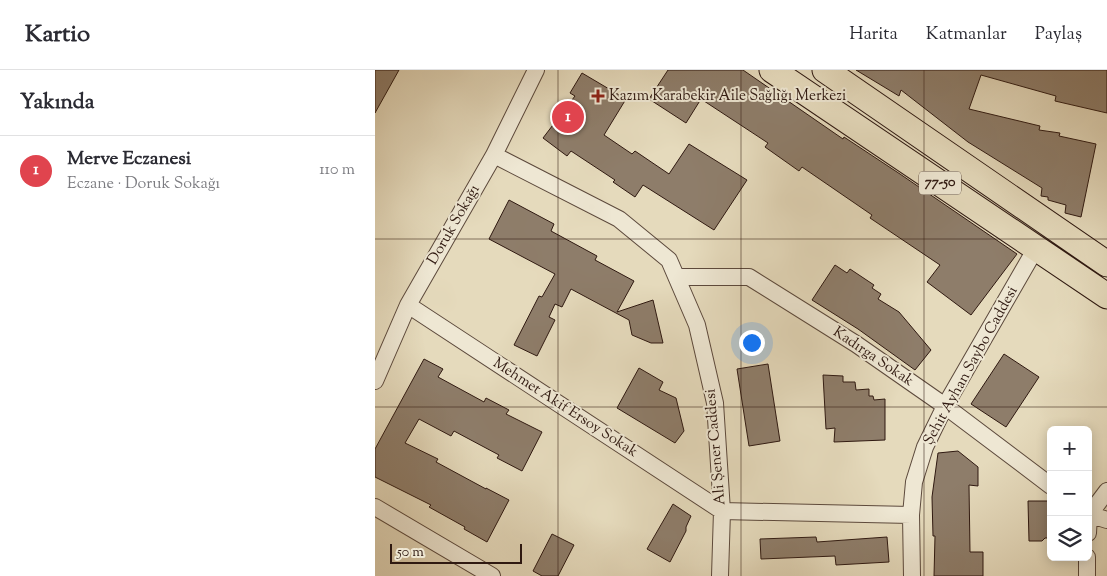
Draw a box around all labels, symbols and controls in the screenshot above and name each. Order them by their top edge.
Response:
text: Kartio [25,18,90,52]
text: Harita [849,22,898,48]
text: Katmanlar [926,22,1007,48]
text: Paylaş [1035,22,1082,48]
place label: Kazım Karabekir Aile Sağlığı Merkezi [609,86,846,107]
text: Yakında [20,88,94,118]
marker: Kazım Karabekir Aile Sağlığı Merkezi [591,89,605,103]
pin: 1 [552,98,584,136]
text: Merve Eczanesi [67,146,191,173]
text: 1 [33,159,39,182]
text: 110 m [319,159,355,182]
road number: 77-50 [919,172,961,195]
text: Eczane · Doruk Sokağı [67,173,220,196]
street label: Doruk Sokağı [423,181,485,269]
street label: Şehit Ayhan Saybo Caddesi [919,283,1023,449]
street label: Kadırga Sokak [828,322,918,392]
your location [739,330,765,356]
street label: Mehmet Akif Ersoy Sokak [488,353,642,463]
street label: Ali Şener Caddesi [700,388,732,506]
map controls [1047,426,1092,561]
button: + [1047,426,1092,471]
button: − [1047,471,1092,516]
button: layers [1047,516,1092,561]
scale bar [390,541,523,564]
text: 50 m [397,543,424,563]

